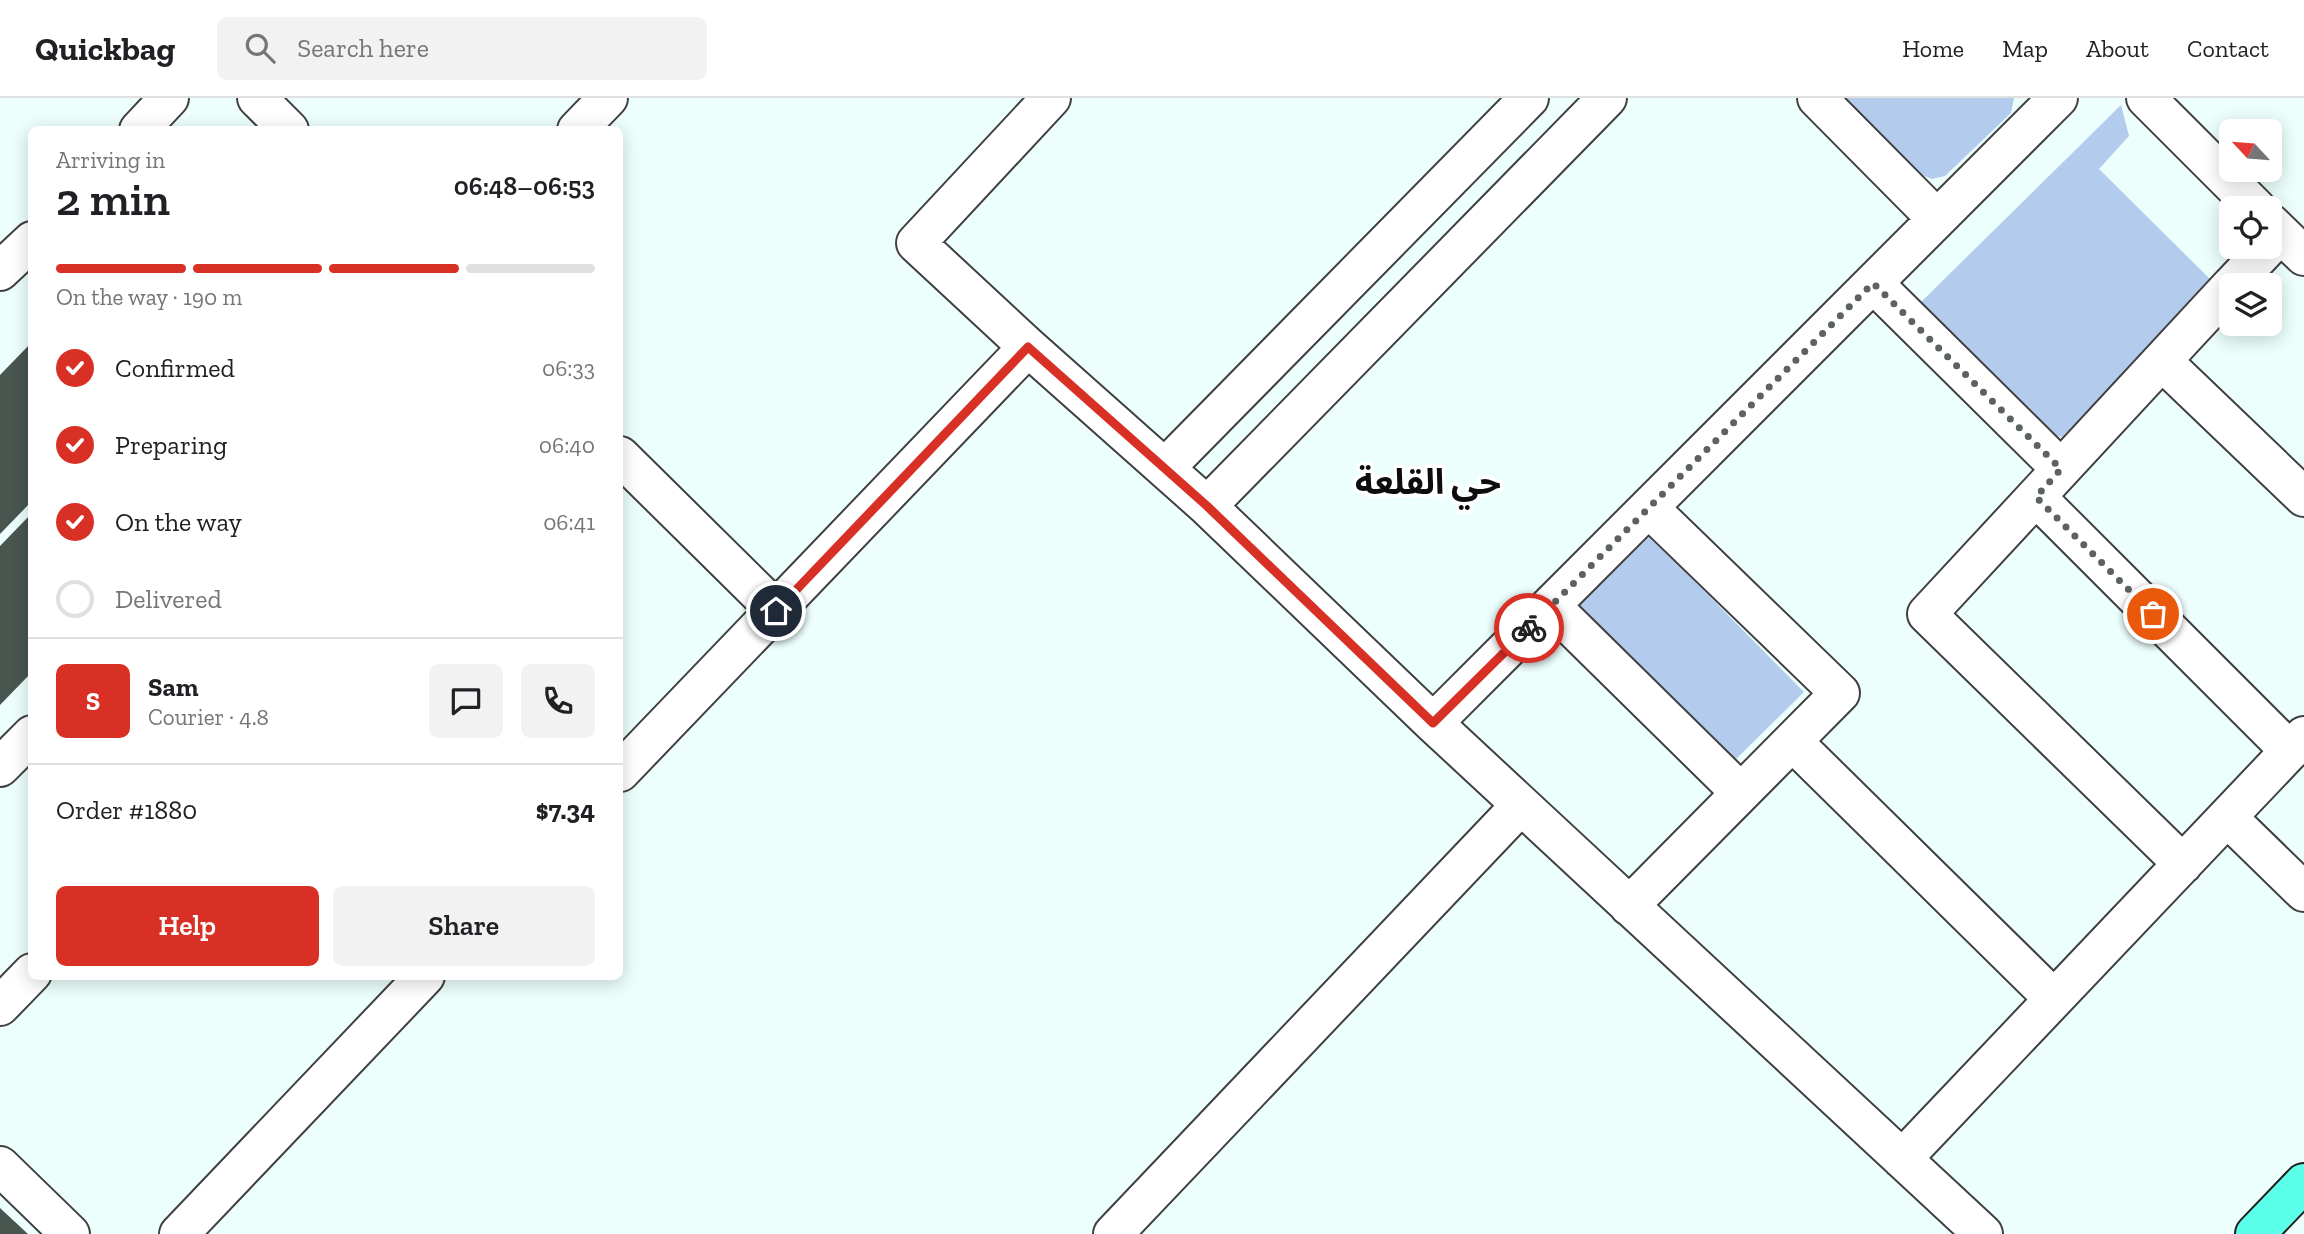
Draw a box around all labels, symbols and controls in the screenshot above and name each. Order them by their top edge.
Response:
search box [217,17,707,80]
text: Quickbag [35,29,175,68]
icon: search [241,29,279,67]
text: Search here [297,32,429,64]
text: Home [1902,34,1964,63]
text: Map [2002,34,2048,63]
text: About [2086,34,2149,63]
text: Contact [2187,34,2269,63]
north arrow [2219,119,2282,182]
map controls [2219,119,2282,336]
text: Arriving in [56,146,165,174]
text: 06:48–06:53 [454,170,595,202]
text: 2 min [56,172,170,227]
button: locate [2219,196,2282,259]
button: layers [2219,273,2282,336]
text: On the way · 190 m [56,283,242,311]
icon: check [56,349,94,387]
text: Confirmed [115,352,235,384]
text: 06:33 [542,354,595,382]
icon: check [56,426,94,464]
text: Preparing [115,429,227,461]
text: 06:40 [539,431,595,459]
district label: حي القلعة [1355,461,1501,510]
icon: check [56,503,94,541]
text: On the way [115,506,242,538]
text: 06:41 [543,508,595,536]
pin [746,581,806,641]
text: Delivered [115,583,222,615]
pin [2123,584,2183,644]
icon: home [757,592,795,630]
courier [1494,593,1564,663]
icon: bag [2134,595,2172,633]
icon: bike [1510,609,1548,647]
button: chat [429,664,503,738]
button: phone [521,664,595,738]
text: Sam [148,671,198,703]
text: S [86,685,100,717]
text: Courier · 4.8 [148,703,269,731]
text: Order #1880 [56,794,197,826]
text: $7.34 [536,794,595,826]
button: Help [56,886,319,966]
button: Share [333,886,595,966]

